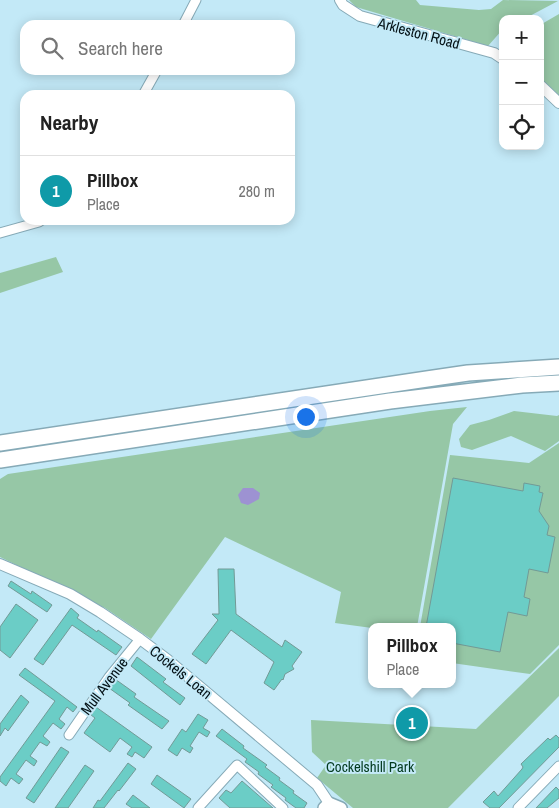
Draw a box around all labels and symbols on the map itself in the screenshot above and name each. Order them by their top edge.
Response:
street label: Arkleston Road [375,12,462,54]
your location [293,404,319,430]
street label: Cockels Loan [145,640,217,704]
street label: Mull Avenue [76,653,133,719]
pin: 1 [396,704,428,742]
park label: Cockelshill Park [326,756,415,777]

